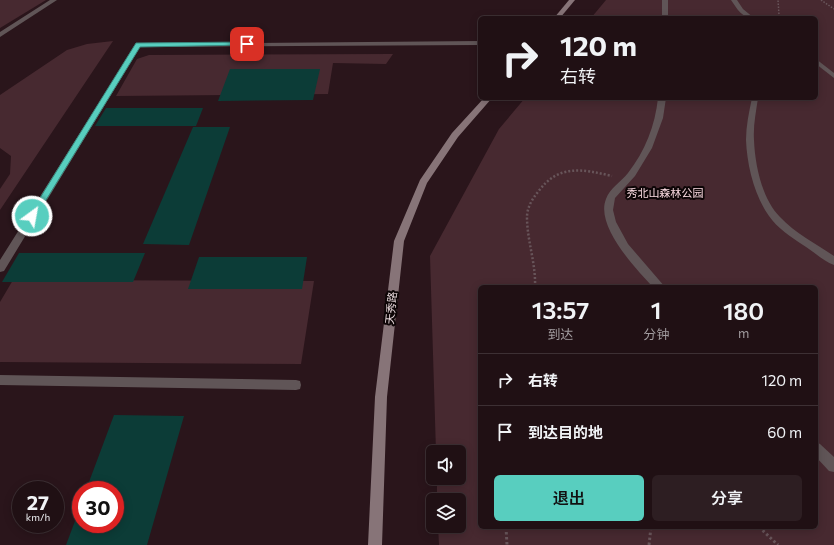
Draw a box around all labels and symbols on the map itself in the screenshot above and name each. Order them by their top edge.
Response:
pin [230,27,264,61]
park label: 秀北山森林公园 [627,186,704,199]
position arrow [11,195,53,237]
street label: 天秀路 [382,291,399,325]
speed limit sign: 30 [72,481,124,533]

